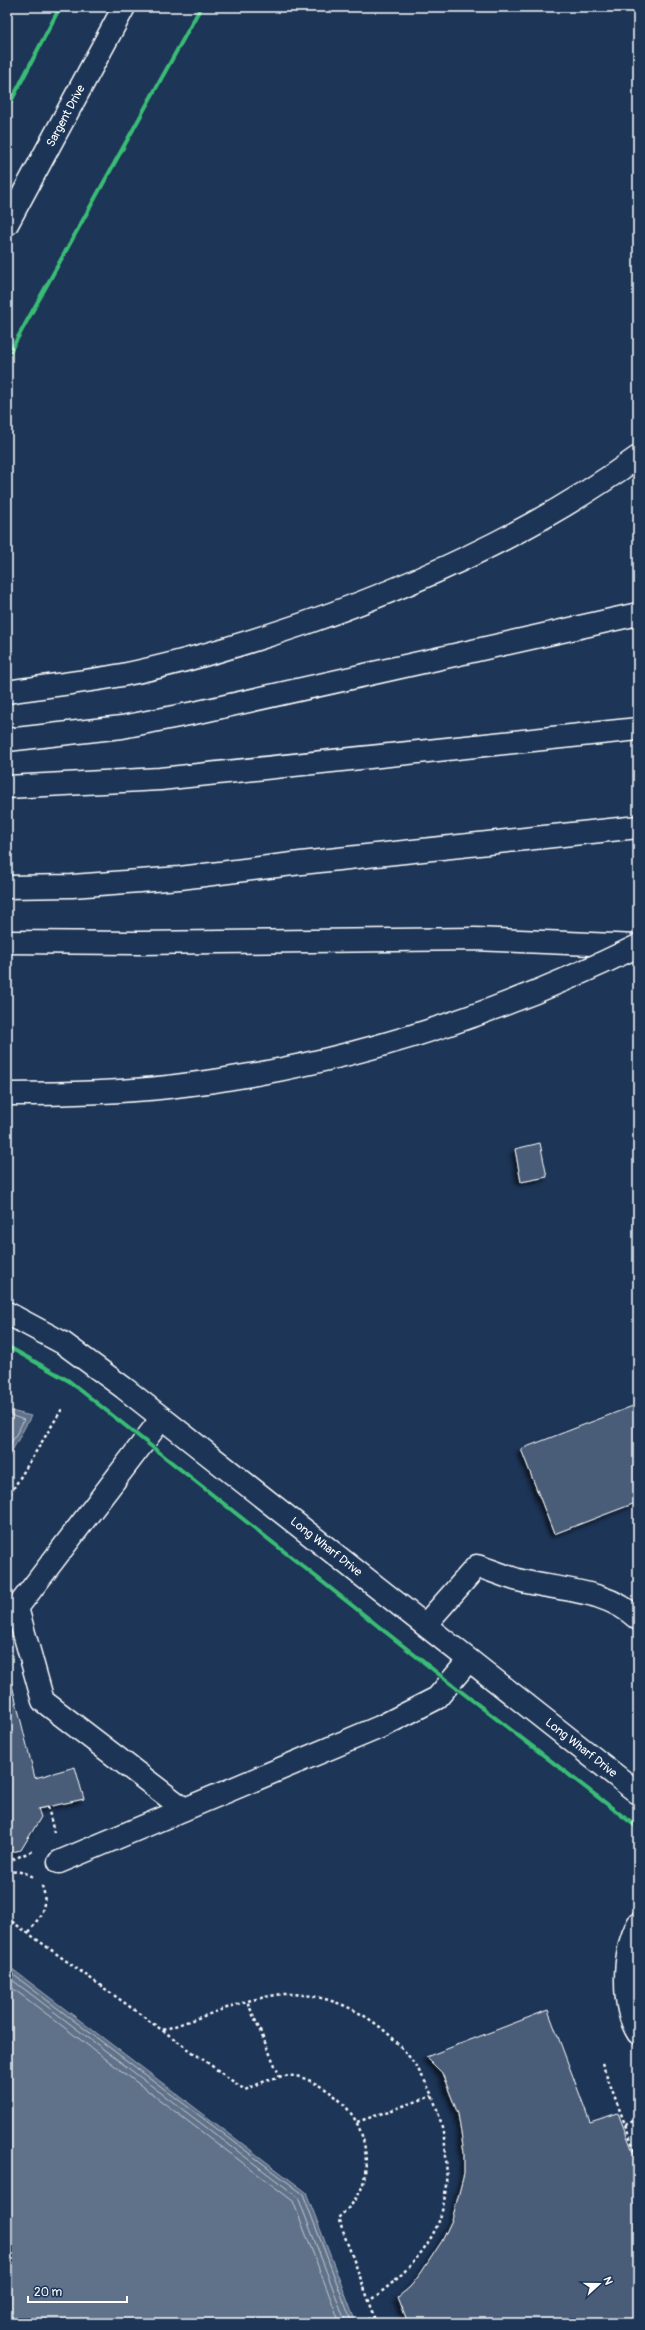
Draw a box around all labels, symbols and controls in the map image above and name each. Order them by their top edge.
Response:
street label: Sargent Drive [43,82,89,150]
street label: Long Wharf Drive [287,1514,365,1580]
street label: Long Wharf Drive [542,1715,620,1781]
north arrow [579,2264,619,2304]
text: N [600,2275,615,2287]
scale bar [28,2278,127,2304]
text: 20 m [34,2285,63,2300]

